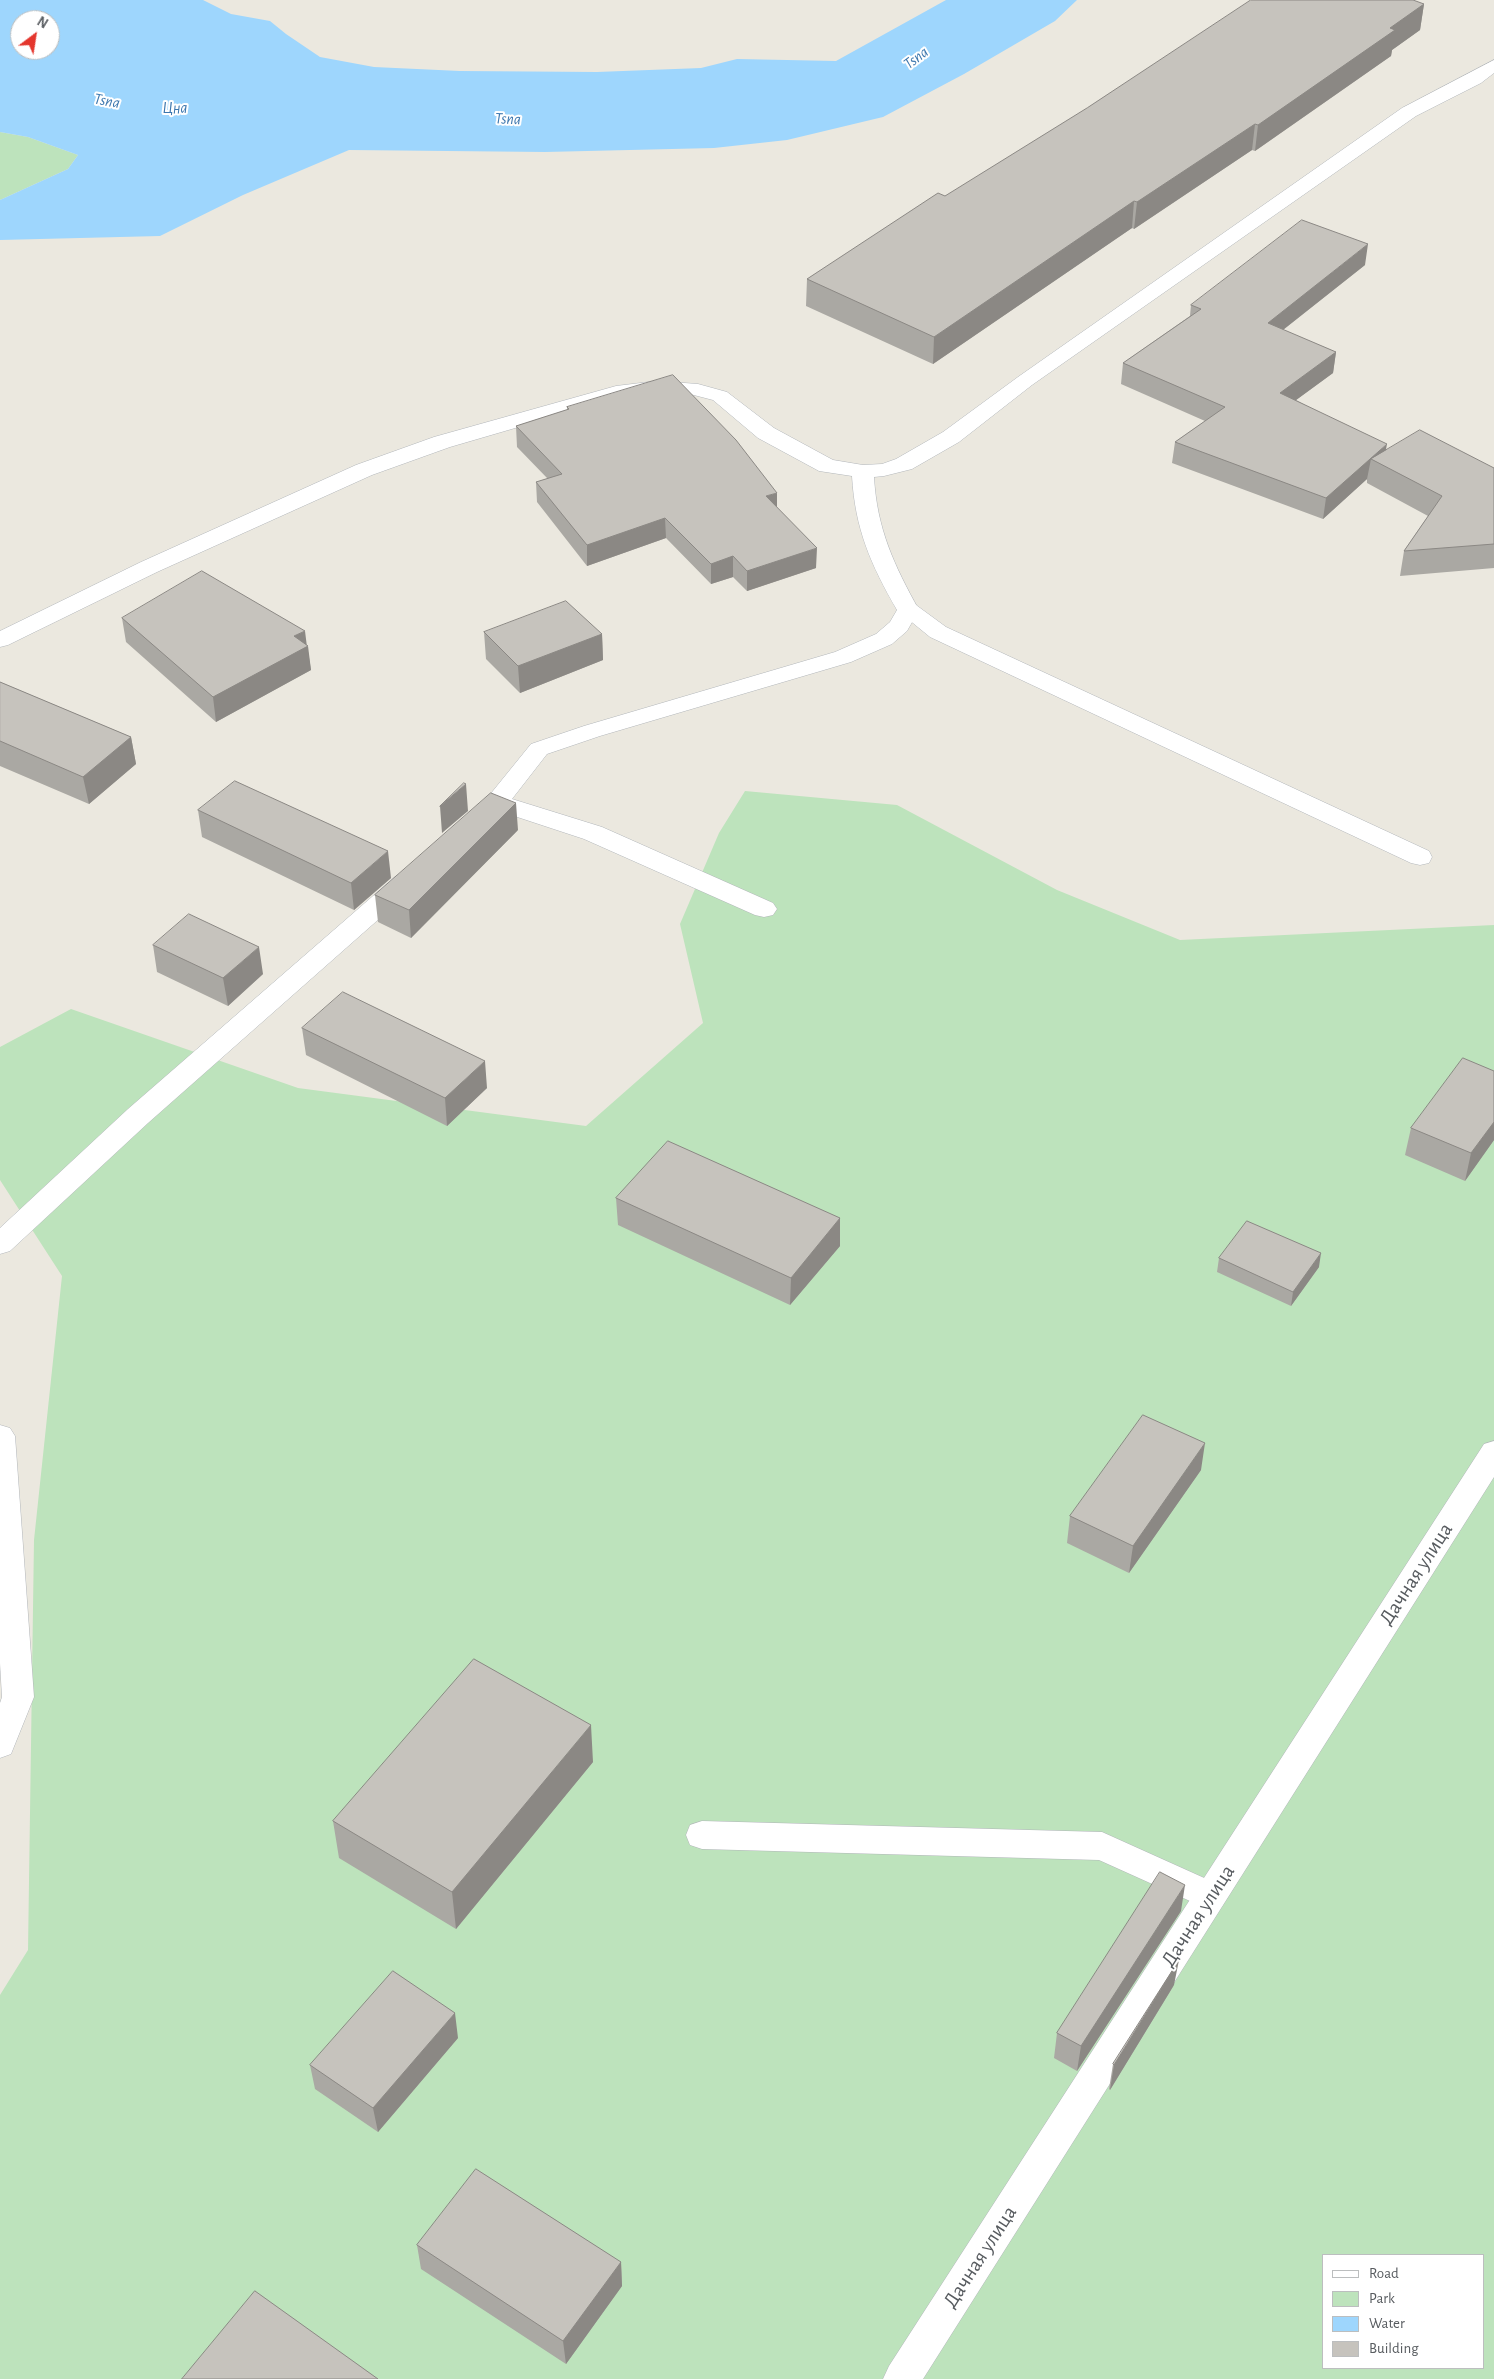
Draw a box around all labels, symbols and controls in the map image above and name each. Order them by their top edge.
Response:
north arrow [10,10,60,60]
text: N [34,14,50,32]
water label: Tsna [900,43,932,73]
water label: Tsna [92,89,122,113]
water label: Цна [163,98,187,118]
water label: Tsna [495,109,521,129]
street label: Дачная улица [1374,1518,1458,1630]
street label: Дачная улица [1156,1860,1240,1972]
street label: Дачная улица [938,2201,1022,2313]
legend [1322,2254,1484,2369]
text: Road [1369,2266,1399,2281]
text: Park [1369,2291,1395,2306]
text: Water [1369,2316,1405,2331]
text: Building [1369,2341,1419,2356]

